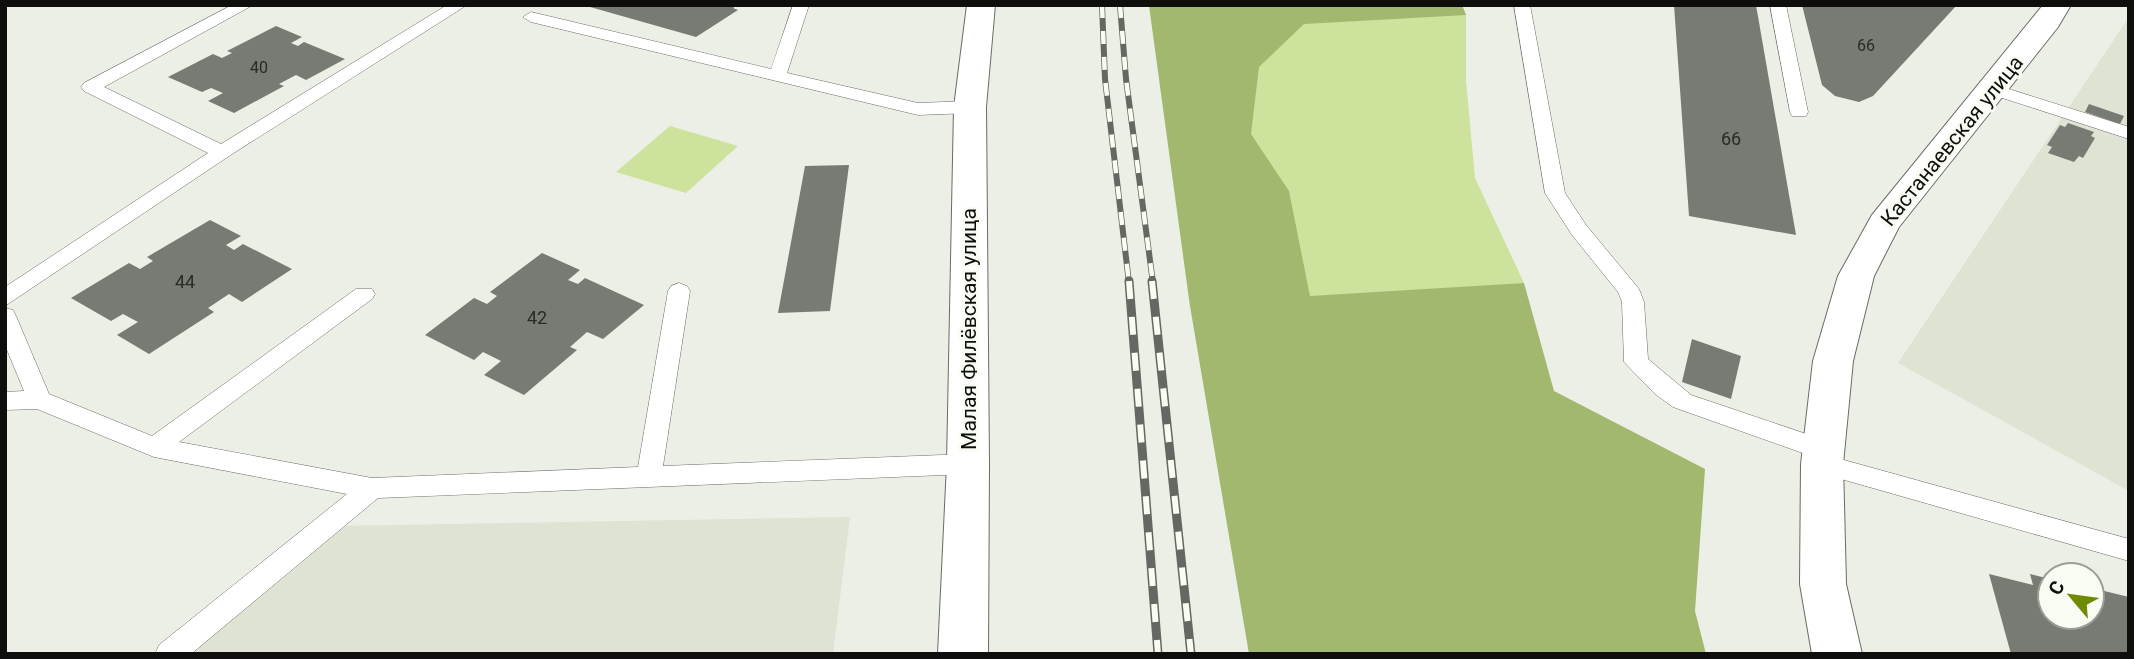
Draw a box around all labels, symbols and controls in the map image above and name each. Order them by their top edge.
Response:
house number: 66 [1857,36,1875,55]
street label: Кастанаевская улица [1876,51,2028,231]
house number: 40 [250,58,268,77]
house number: 66 [1721,128,1741,149]
street label: Малая Филёвская улица [957,208,981,450]
house number: 44 [175,271,195,292]
house number: 42 [527,307,547,328]
north arrow [2036,561,2106,631]
text: С [2043,577,2070,599]

